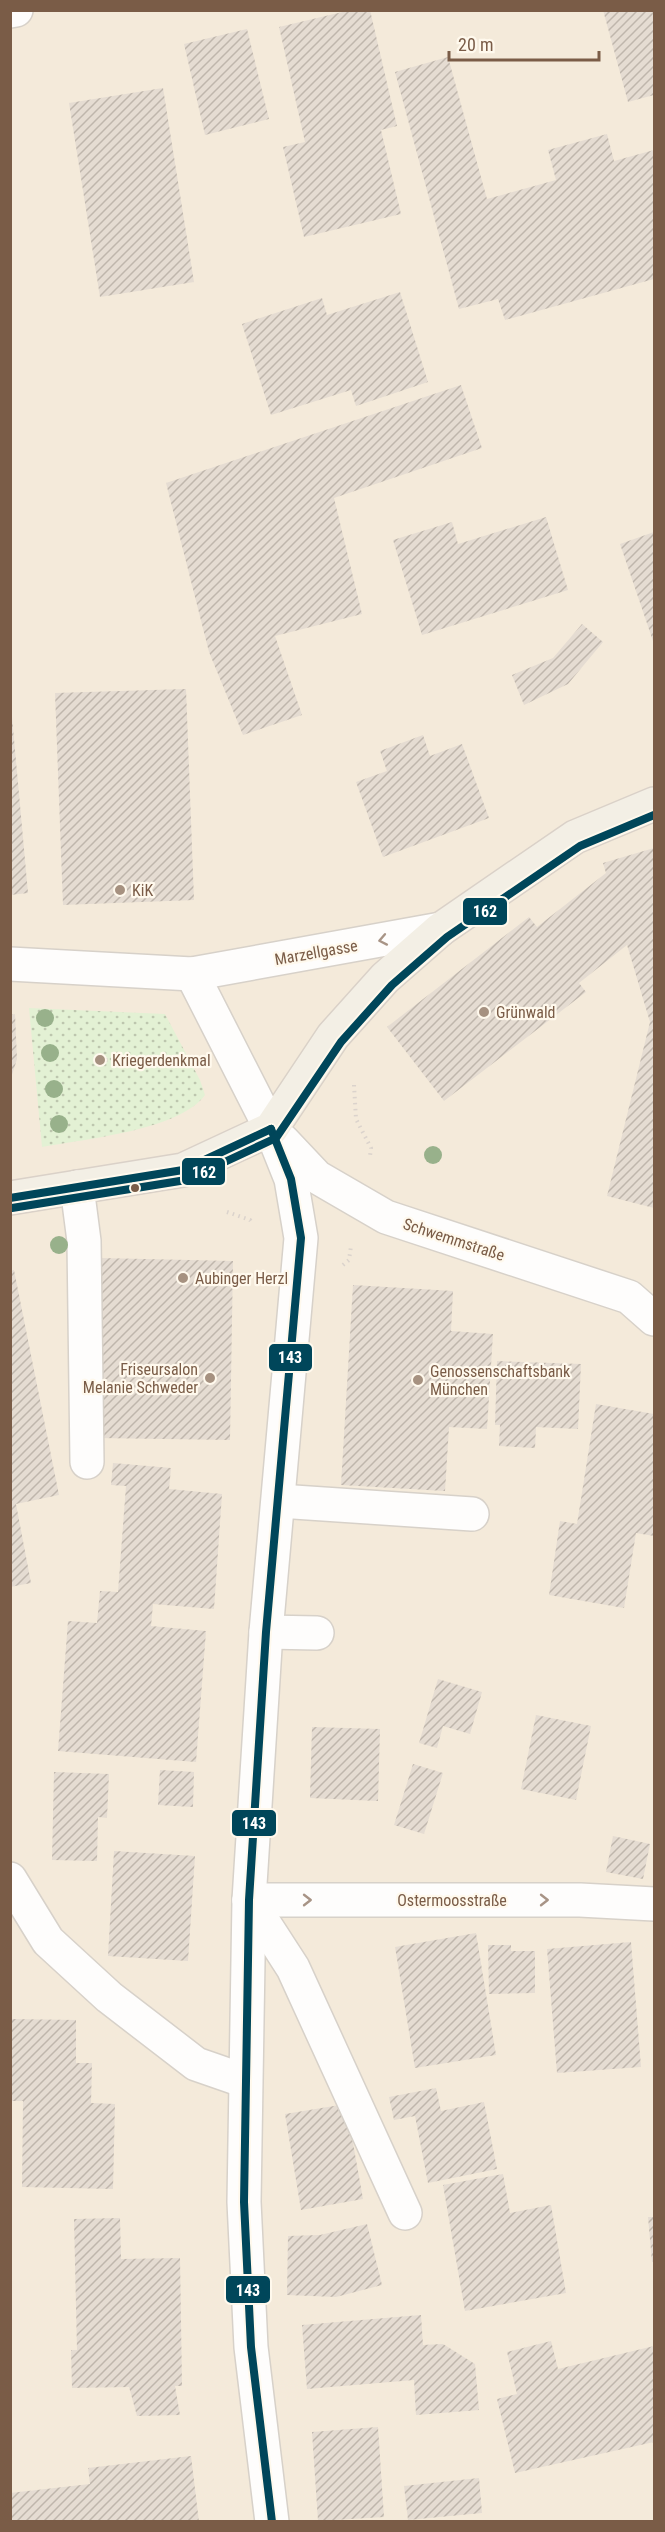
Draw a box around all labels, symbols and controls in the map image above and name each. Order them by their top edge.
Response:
scale bar [449,24,599,62]
text: 20 m [458,34,493,55]
place label: KiK [132,881,153,900]
marker: KiK [113,883,127,897]
line badge: 162 [462,897,508,926]
text: 162 [473,902,497,921]
one-way arrow [378,933,388,946]
street label: Marzellgasse [273,936,359,969]
place label: Grünwald [496,1003,555,1022]
marker: Grünwald [477,1005,491,1019]
place label: Kriegerdenkmal [112,1051,211,1070]
marker: Kriegerdenkmal [93,1053,107,1067]
line badge: 162 [181,1157,226,1186]
text: 162 [192,1163,216,1182]
unlabelled marker [129,1182,141,1194]
street label: Schwemmstraße [401,1214,507,1265]
place label: Aubinger Herzl [195,1269,288,1288]
marker: Aubinger Herzl [176,1271,190,1285]
line badge: 143 [268,1343,313,1372]
text: 143 [278,1348,302,1367]
place label: Friseursalon Melanie Schweder [83,1360,198,1397]
place label: Genossenschaftsbank München [430,1362,571,1399]
marker: Friseursalon Melanie Schweder [203,1371,217,1385]
marker: Genossenschaftsbank München [411,1373,425,1387]
line badge: 143 [231,1809,277,1837]
text: 143 [242,1814,266,1833]
street label: Ostermoosstraße [397,1891,507,1910]
one-way arrow [303,1894,312,1906]
one-way arrow [540,1894,549,1906]
line badge: 143 [225,2275,271,2304]
text: 143 [236,2281,260,2300]

